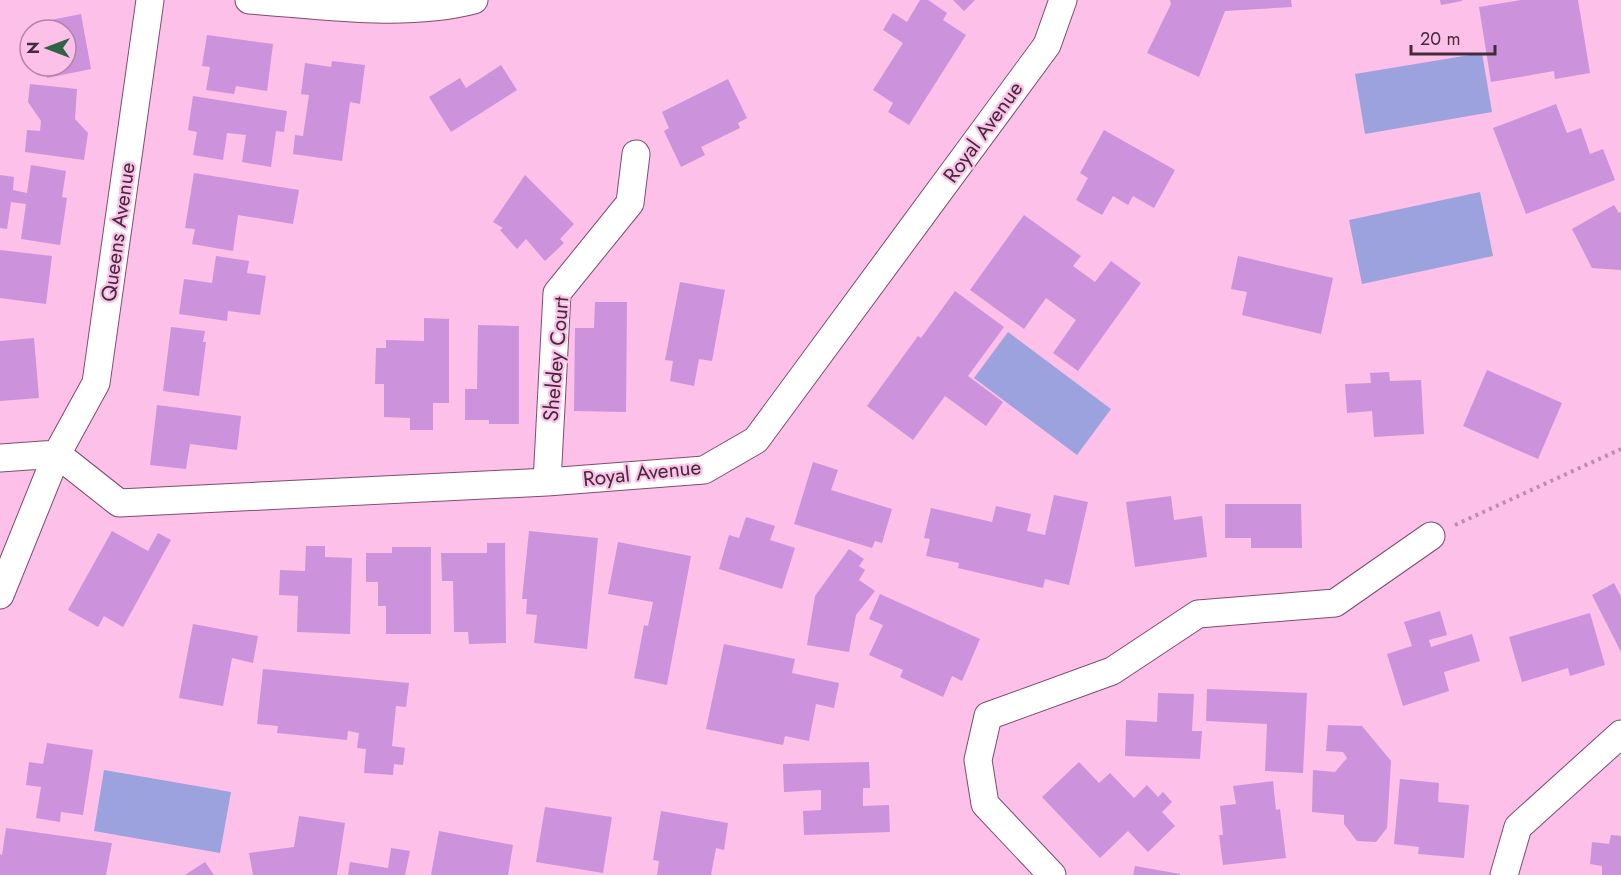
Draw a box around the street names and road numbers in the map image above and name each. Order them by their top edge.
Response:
street label: Royal Avenue [936,75,1030,189]
street label: Queens Avenue [93,160,143,304]
street label: Sheldey Court [536,295,576,423]
street label: Royal Avenue [581,452,703,494]

